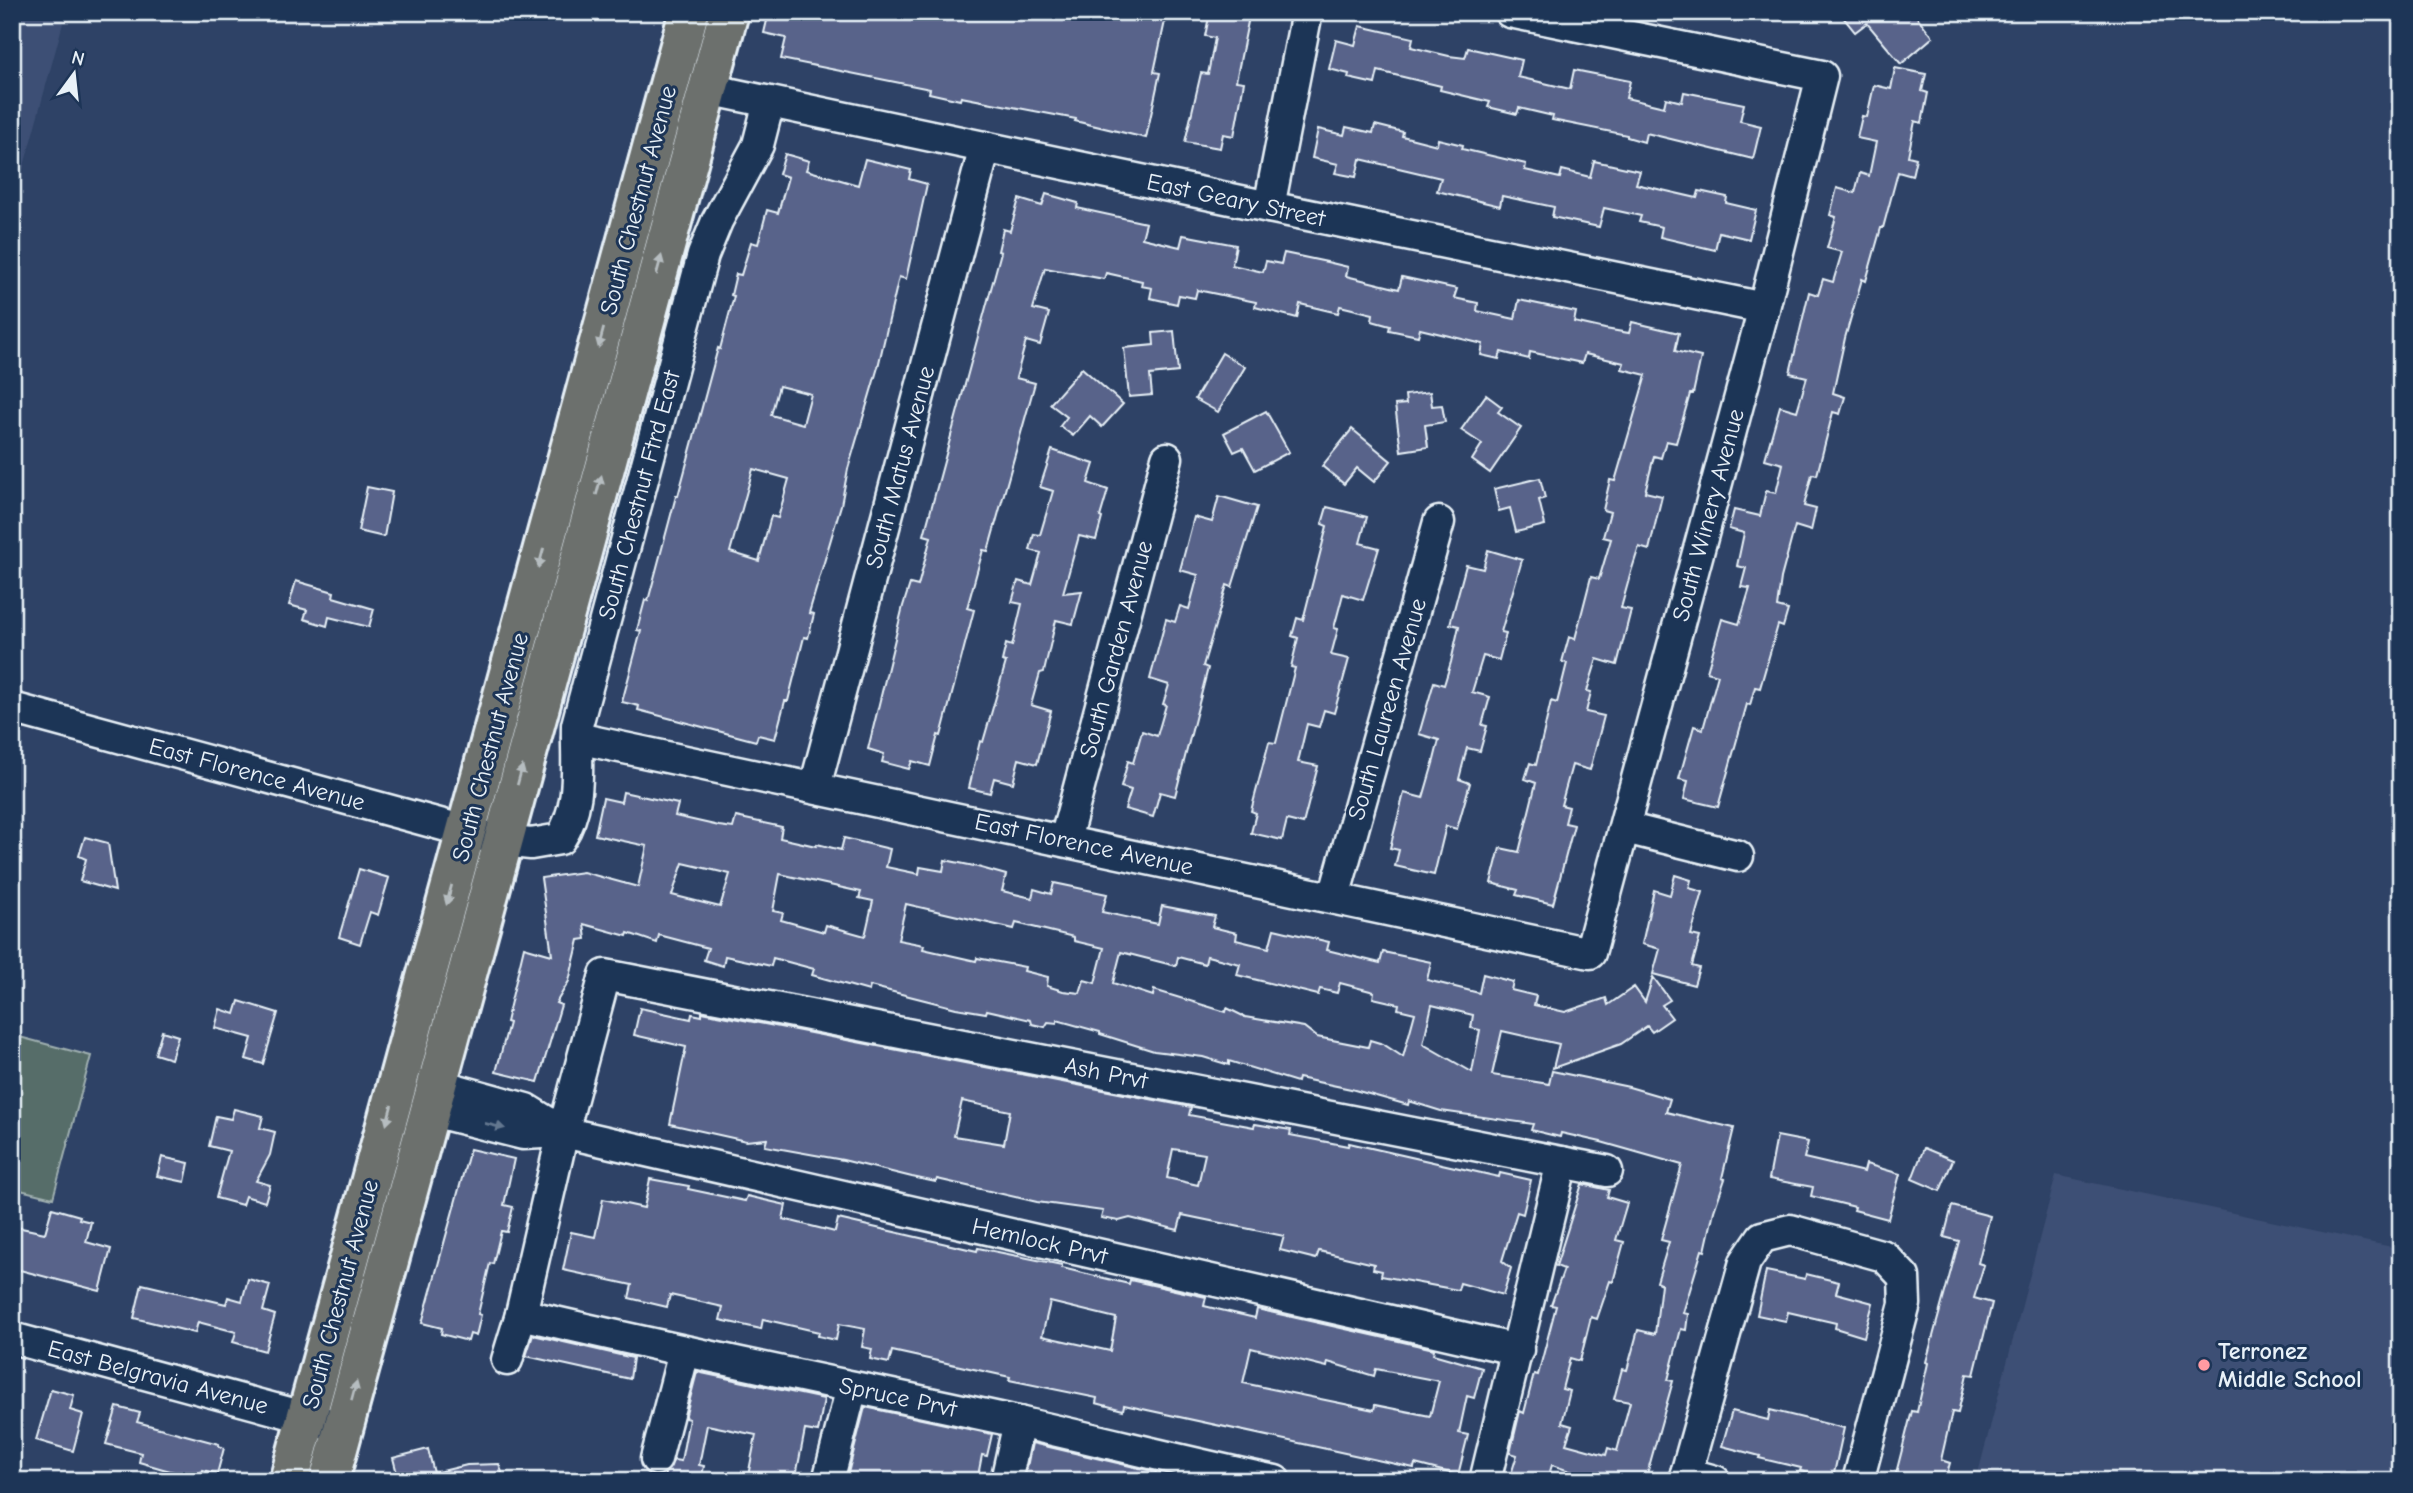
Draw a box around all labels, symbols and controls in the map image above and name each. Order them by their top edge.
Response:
north arrow [38,38,108,108]
text: N [69,46,87,71]
street label: South Chestnut Avenue [594,82,682,318]
street label: East Geary Street [1144,167,1329,233]
one-way arrow [655,254,665,275]
one-way arrow [595,328,605,349]
street label: South Matus Avenue [859,363,941,571]
street label: South Chestnut Ftrd East [592,366,686,623]
street label: South Winery Avenue [1666,406,1750,624]
one-way arrow [595,474,605,495]
street label: South Garden Avenue [1074,537,1158,761]
one-way arrow [535,547,546,569]
street label: South Laureen Avenue [1342,595,1432,823]
street label: South Chestnut Avenue [446,629,534,865]
street label: East Florence Avenue [146,732,368,816]
one-way arrow [515,764,525,785]
street label: East Florence Avenue [972,807,1196,881]
one-way arrow [443,885,454,907]
street label: Ash Prvt [1062,1051,1151,1095]
one-way arrow [383,1104,394,1126]
one-way arrow [484,1121,506,1132]
street label: South Chestnut Avenue [296,1176,384,1412]
street label: Hemlock Prvt [969,1212,1112,1270]
street label: East Belgravia Avenue [45,1334,271,1420]
place label: Terronez Middle School [2218,1337,2362,1393]
marker: Terronez Middle School [2196,1357,2212,1373]
street label: Spruce Prvt [837,1371,960,1423]
one-way arrow [349,1380,360,1402]

